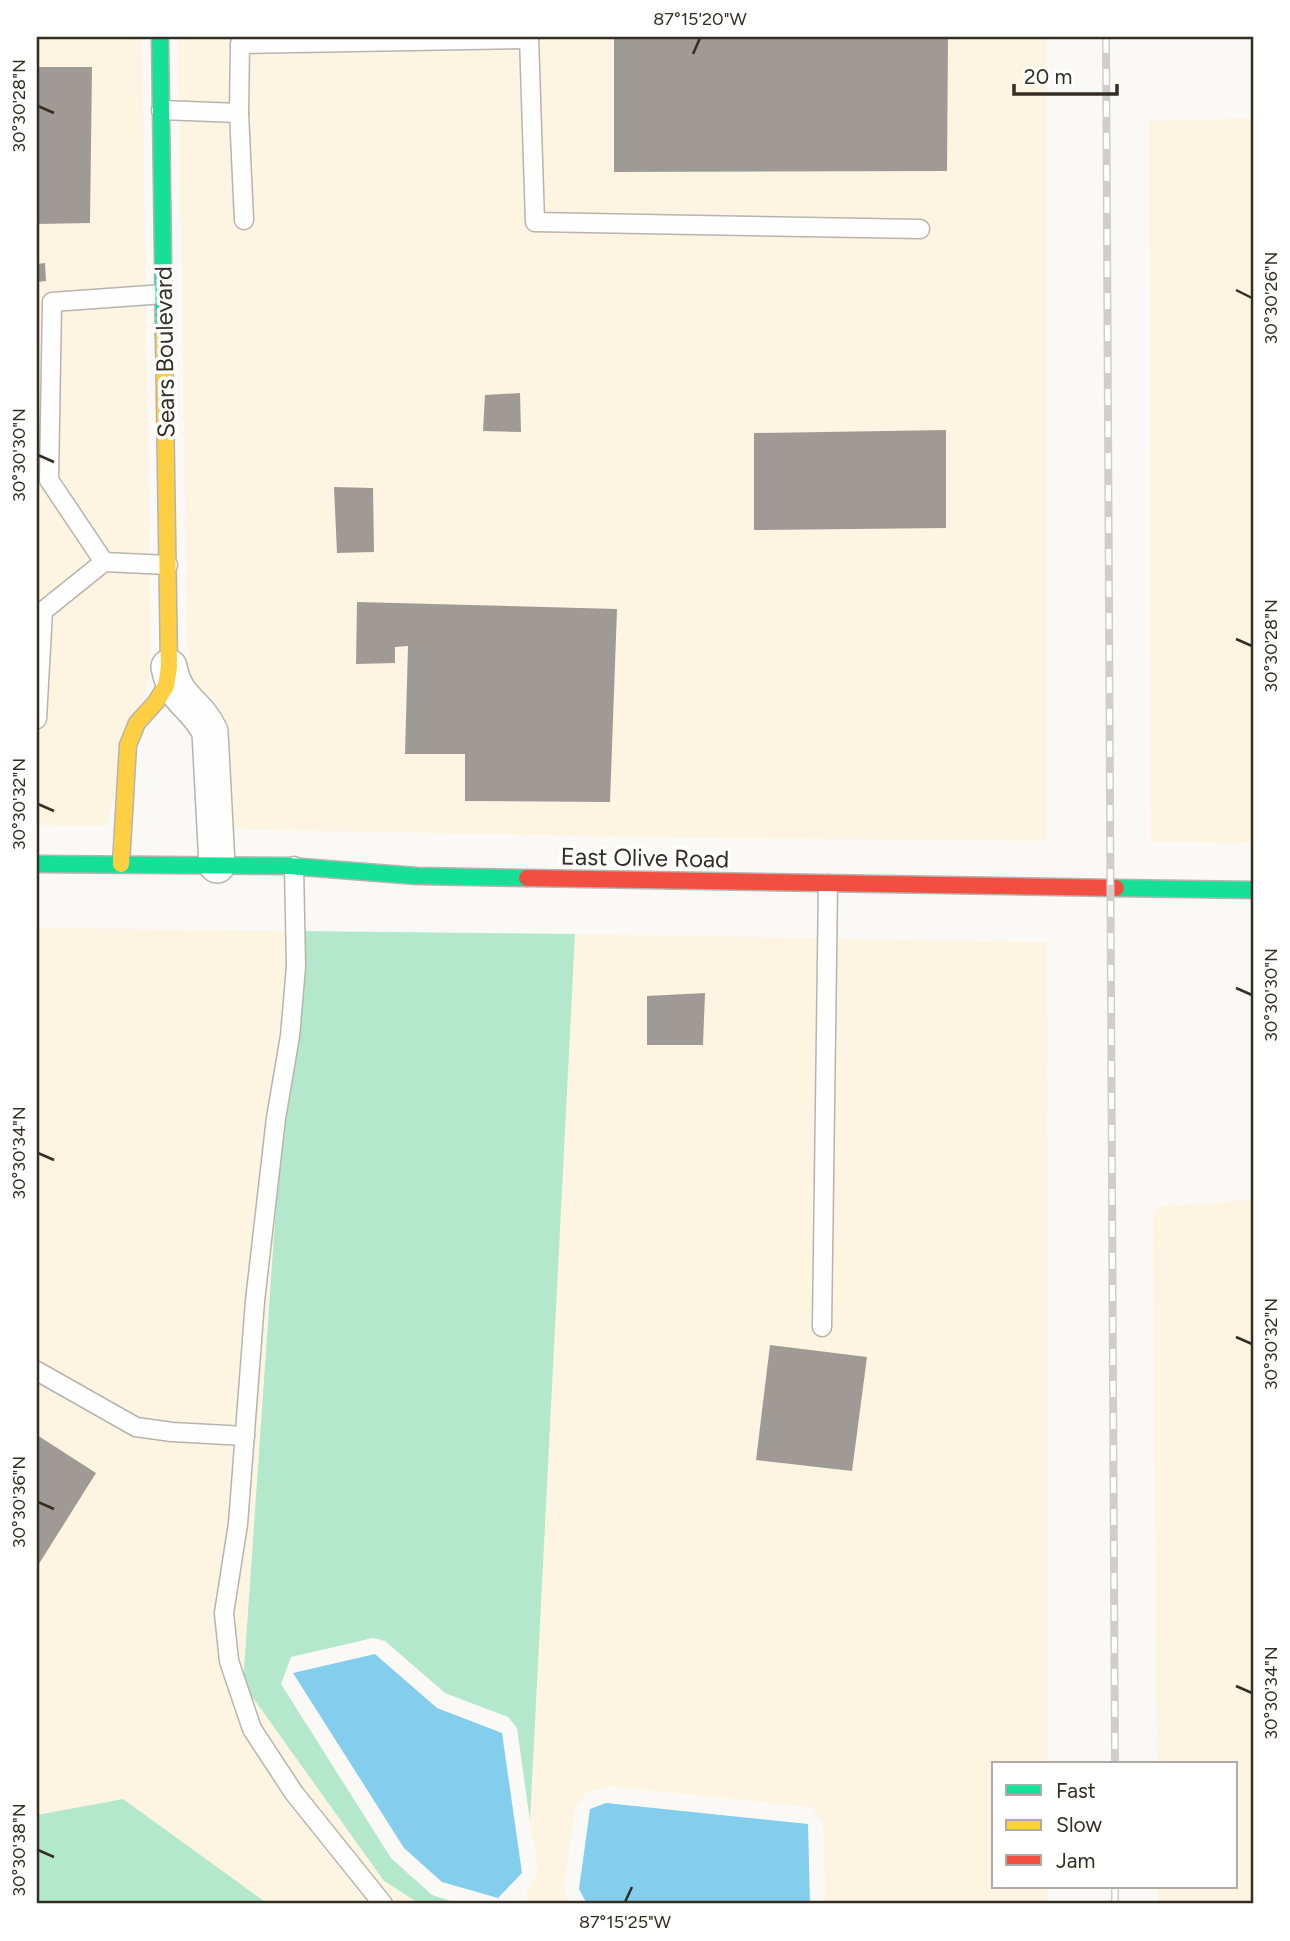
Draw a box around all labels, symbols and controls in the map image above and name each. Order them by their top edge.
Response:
text: 87°15'20"W [653,8,747,30]
scale bar [1014,52,1117,96]
text: 30°30'28"N [8,59,30,153]
text: 20 m [1024,64,1072,89]
text: 30°30'26"N [1260,252,1282,344]
street label: Sears Boulevard [149,266,180,438]
text: 30°30'30"N [8,408,30,502]
text: 30°30'28"N [1260,599,1282,693]
text: 30°30'32"N [8,758,30,850]
street label: East Olive Road [560,842,730,873]
text: 30°30'30"N [1260,948,1282,1042]
text: 30°30'34"N [8,1106,30,1200]
text: 30°30'32"N [1260,1298,1282,1390]
text: 30°30'36"N [8,1456,30,1548]
text: 30°30'34"N [1260,1646,1282,1740]
legend [992,1762,1238,1888]
text: Fast [1056,1778,1096,1803]
text: 30°30'38"N [8,1803,30,1897]
text: Slow [1056,1812,1102,1837]
text: Jam [1056,1848,1095,1873]
text: 87°15'25"W [579,1911,672,1933]

